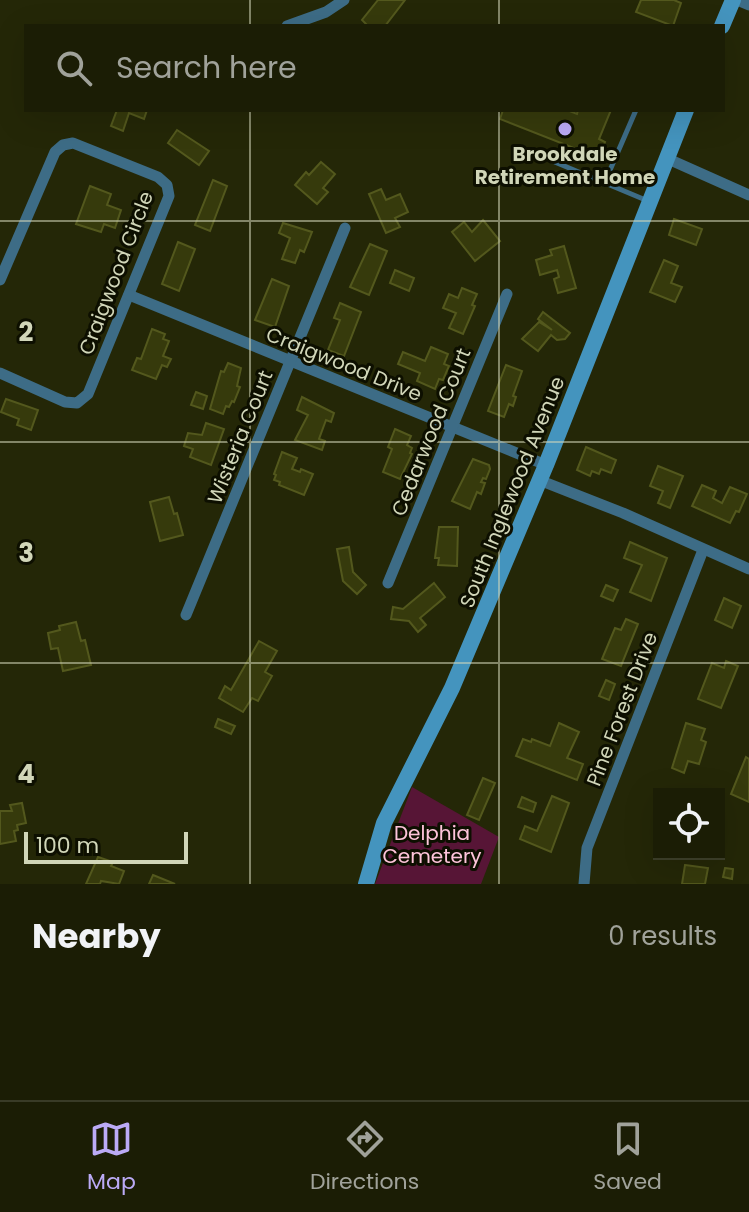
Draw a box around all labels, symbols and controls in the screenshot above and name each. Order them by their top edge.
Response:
search box [24,24,725,112]
icon: search [52,46,96,90]
text: Search here [116,46,297,89]
marker: Brookdale Retirement Home [556,120,574,138]
place label: Brookdale Retirement Home [475,140,655,191]
street label: Craigwood Circle [72,187,160,359]
text: 2 [19,314,34,350]
street label: Craigwood Drive [262,320,426,408]
street label: Cedarwood Court [384,344,478,520]
street label: Wisteria Court [200,366,280,508]
street label: South Inglewood Avenue [453,372,571,612]
text: 3 [18,535,34,571]
street label: Pine Forest Drive [580,628,664,790]
text: 4 [17,756,35,792]
map controls [653,788,725,860]
button: locate [653,788,725,860]
park label: Delphia Cemetery [382,819,482,870]
scale bar [24,828,188,864]
text: 100 m [36,830,99,861]
text: Nearby [32,912,161,960]
text: 0 results [608,918,717,954]
tab: Map [87,1117,136,1198]
tab: Directions [310,1117,419,1198]
tab: Saved [593,1117,662,1198]

